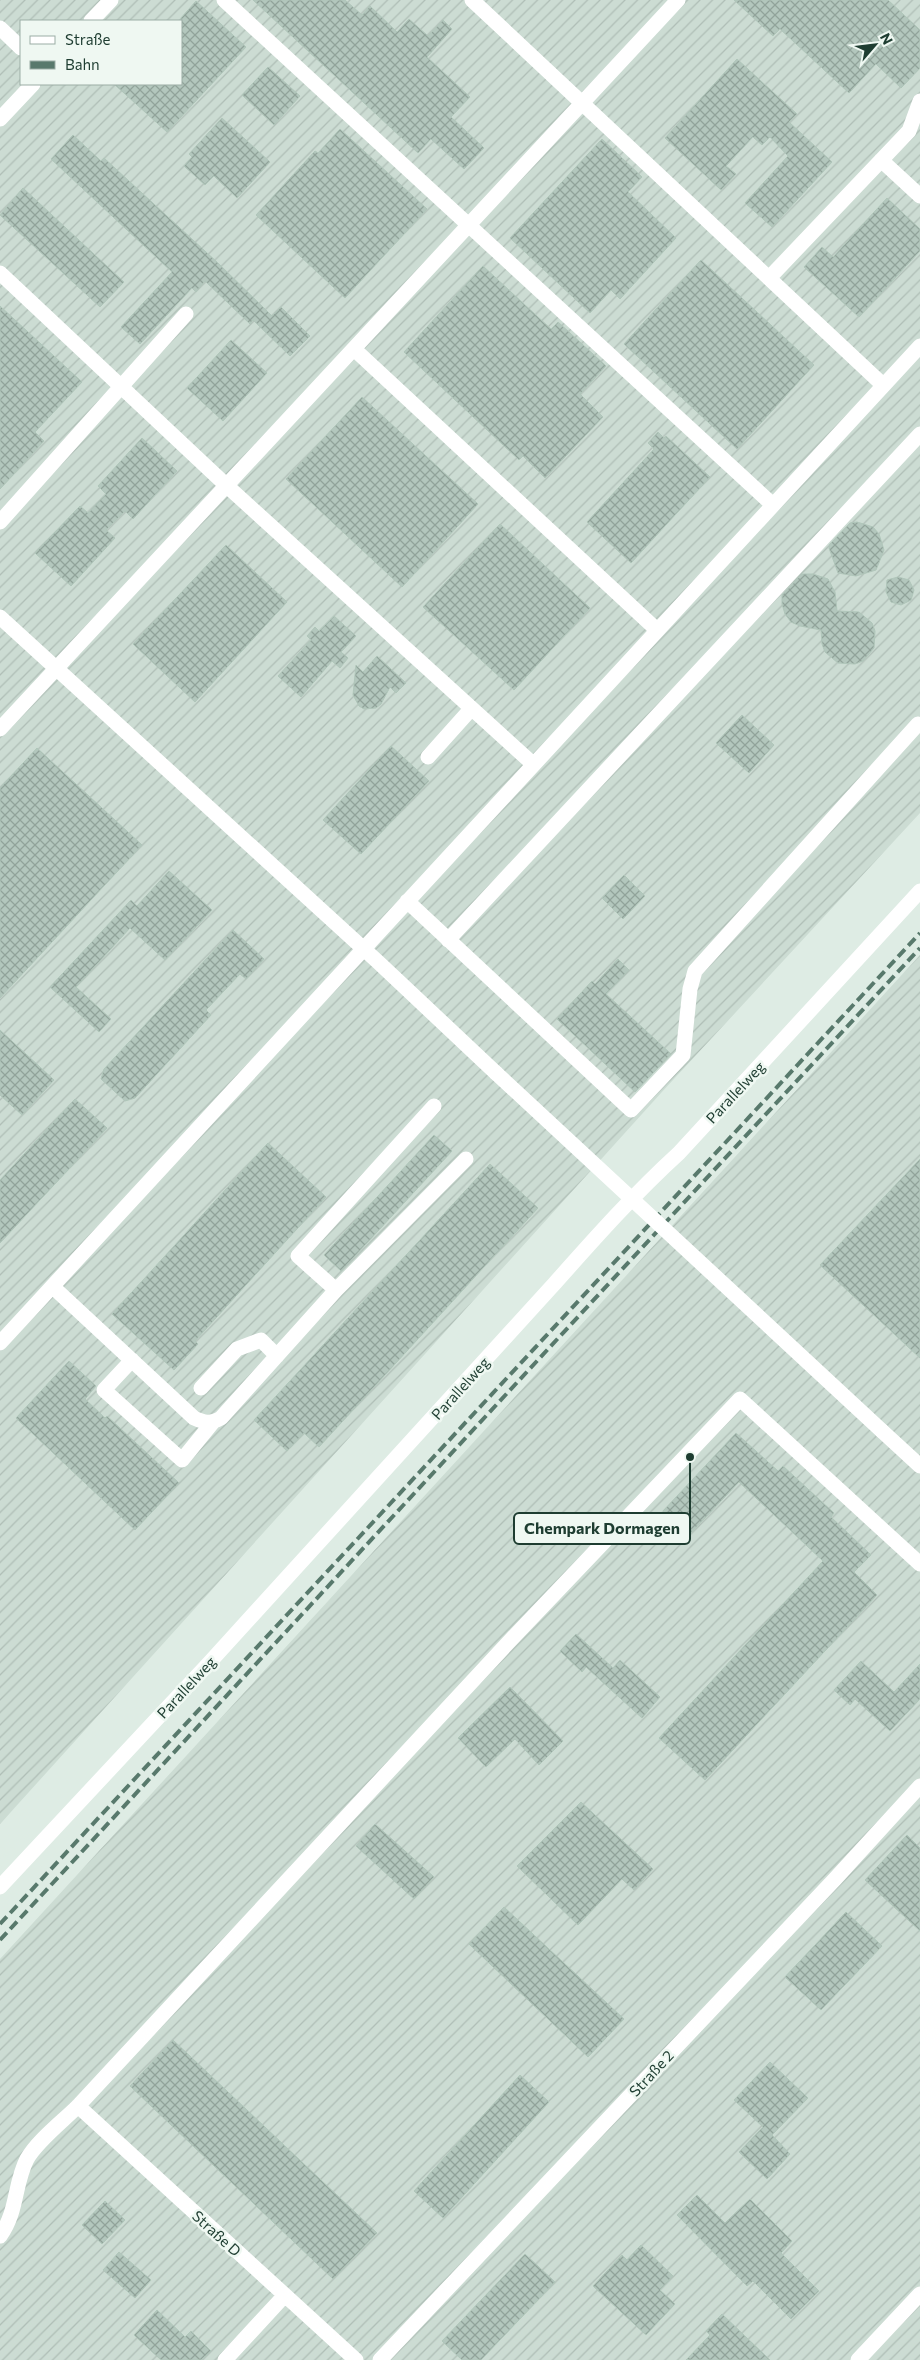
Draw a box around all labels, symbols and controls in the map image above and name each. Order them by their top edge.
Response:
legend [20,20,182,85]
north arrow [850,20,900,70]
text: Straße [65,30,111,48]
text: N [877,30,897,47]
text: Bahn [65,55,100,73]
street label: Parallelweg [702,1057,768,1127]
street label: Parallelweg [427,1353,493,1423]
callout: Chempark Dormagen [514,1513,690,1544]
text: Chempark Dormagen [524,1518,680,1537]
street label: Parallelweg [153,1652,219,1722]
street label: Straße 2 [625,2046,677,2100]
street label: Straße D [189,2206,245,2260]

